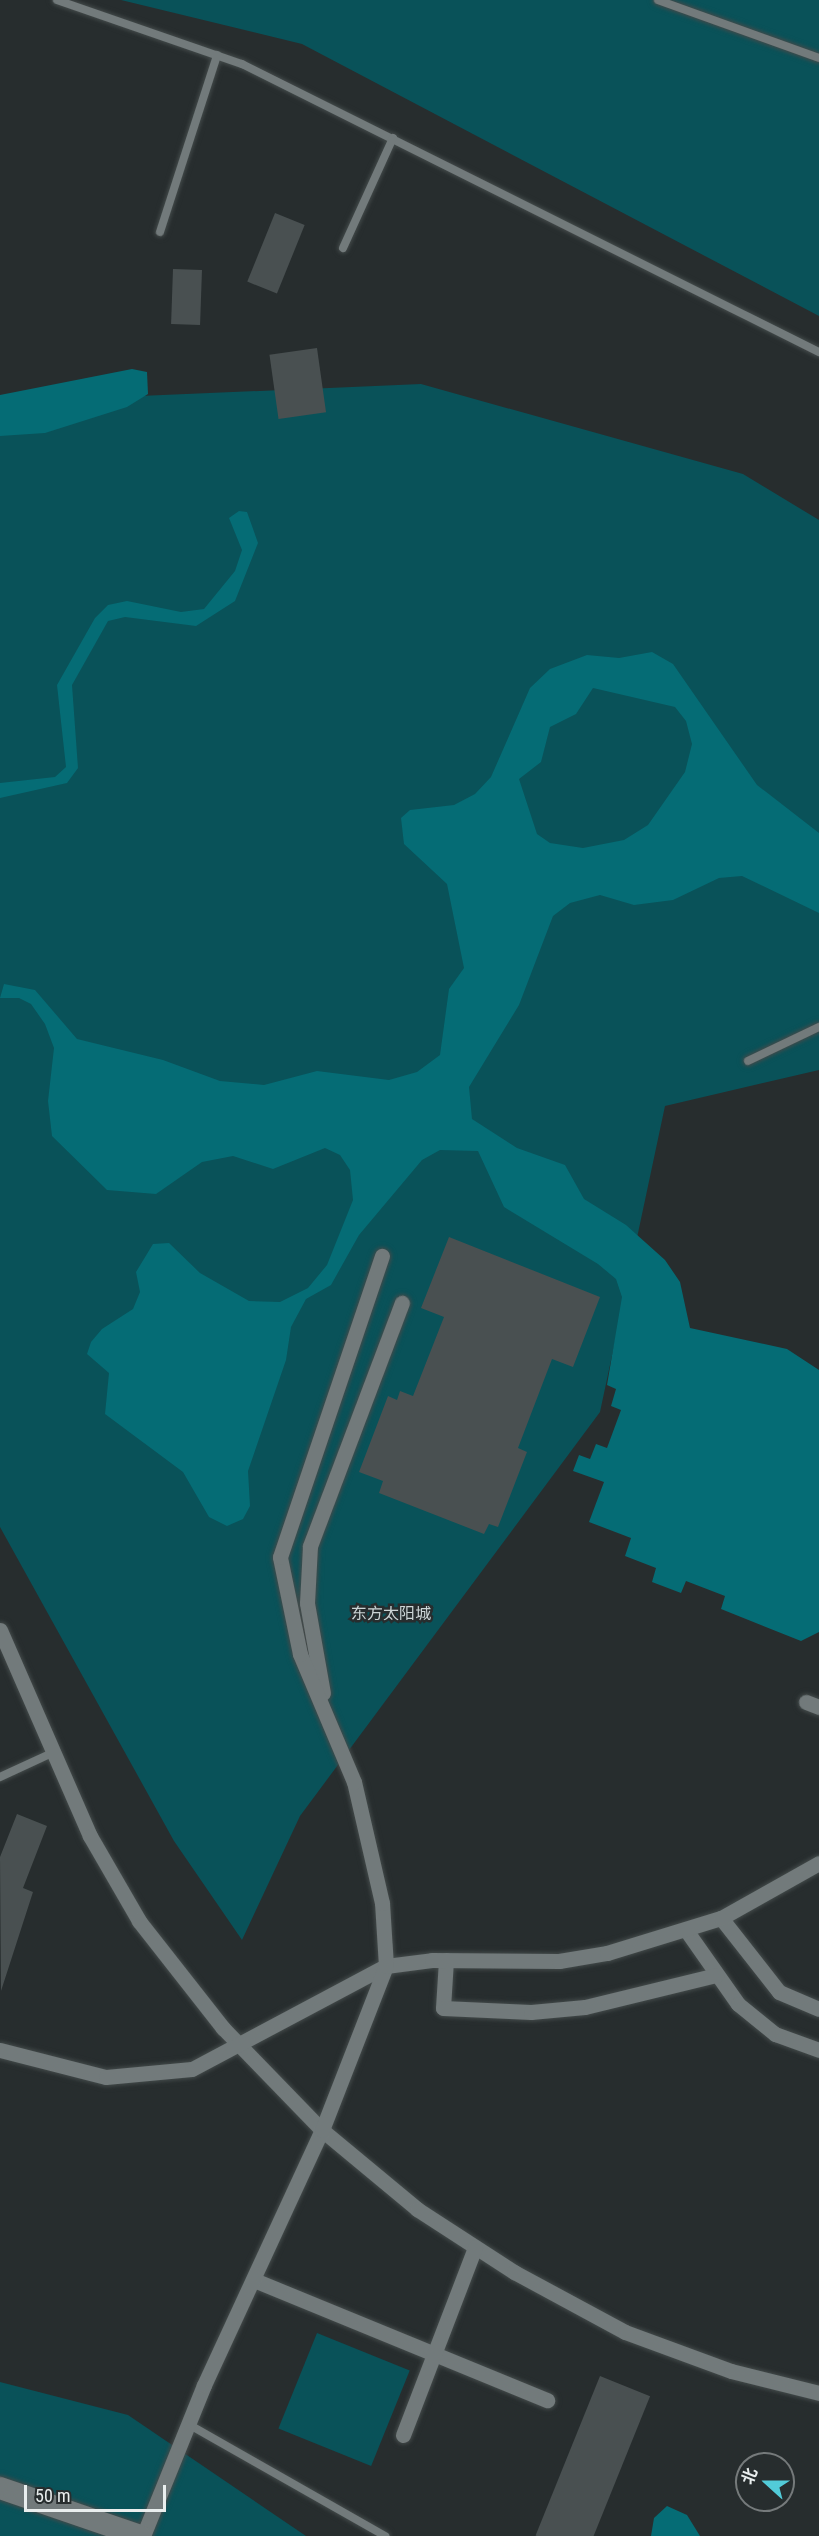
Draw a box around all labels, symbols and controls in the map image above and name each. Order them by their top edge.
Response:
district label: 东方太阳城 [351,1604,431,1624]
north arrow [735,2452,795,2512]
text: 北 [738,2465,761,2487]
scale bar [27,2473,170,2511]
text: 50 m [35,2485,70,2506]

